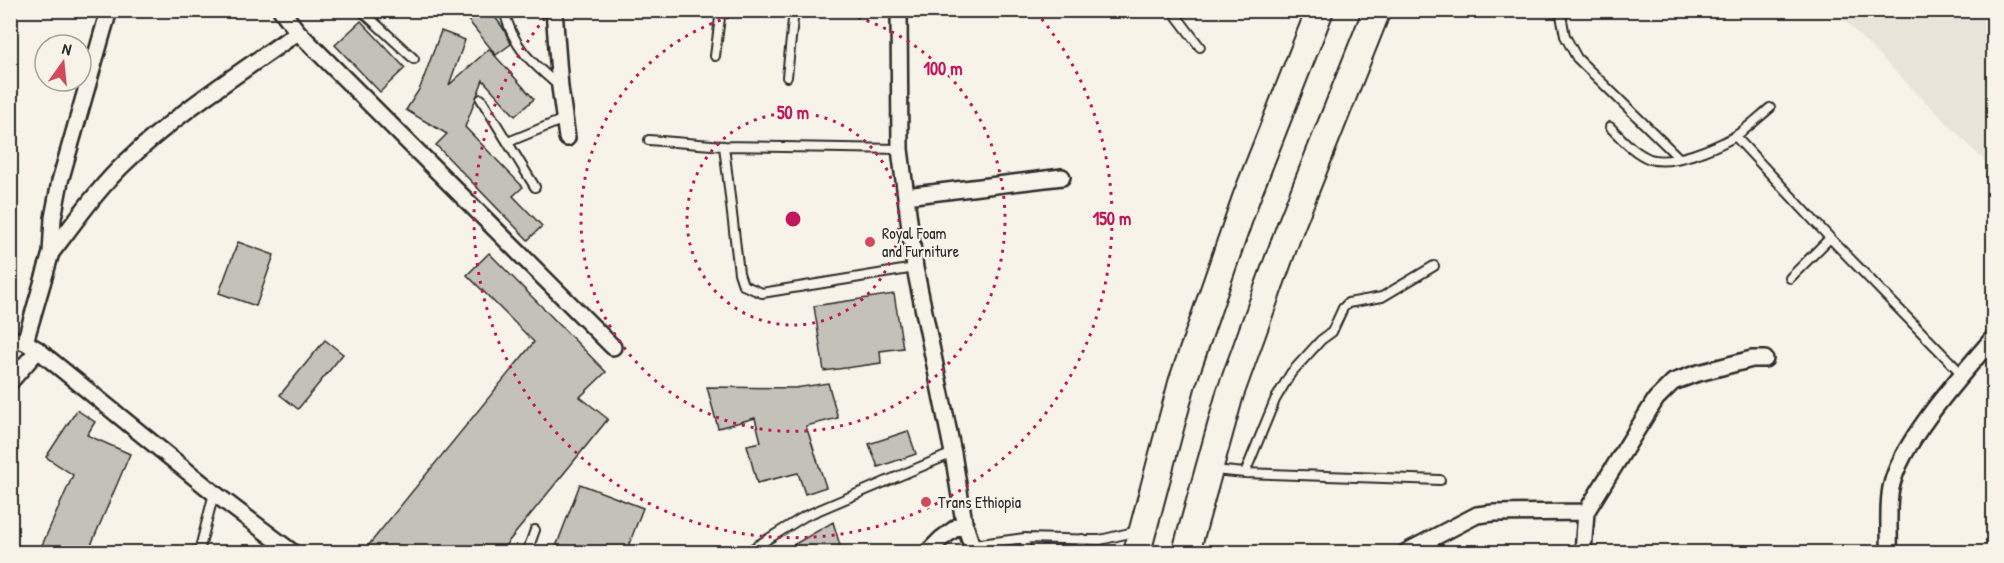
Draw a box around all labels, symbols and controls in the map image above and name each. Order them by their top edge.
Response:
north arrow [33,33,93,93]
text: N [60,37,74,60]
text: 100 m [923,56,963,81]
text: 50 m [777,100,809,125]
text: 150 m [1093,206,1131,231]
centre of rings [783,209,803,229]
place label: Royal Foam and Furniture [882,222,960,262]
marker: Royal Foam and Furniture [863,235,877,249]
place label: Trans Ethiopia [938,491,1021,513]
marker: Trans Ethiopia [919,495,933,509]

